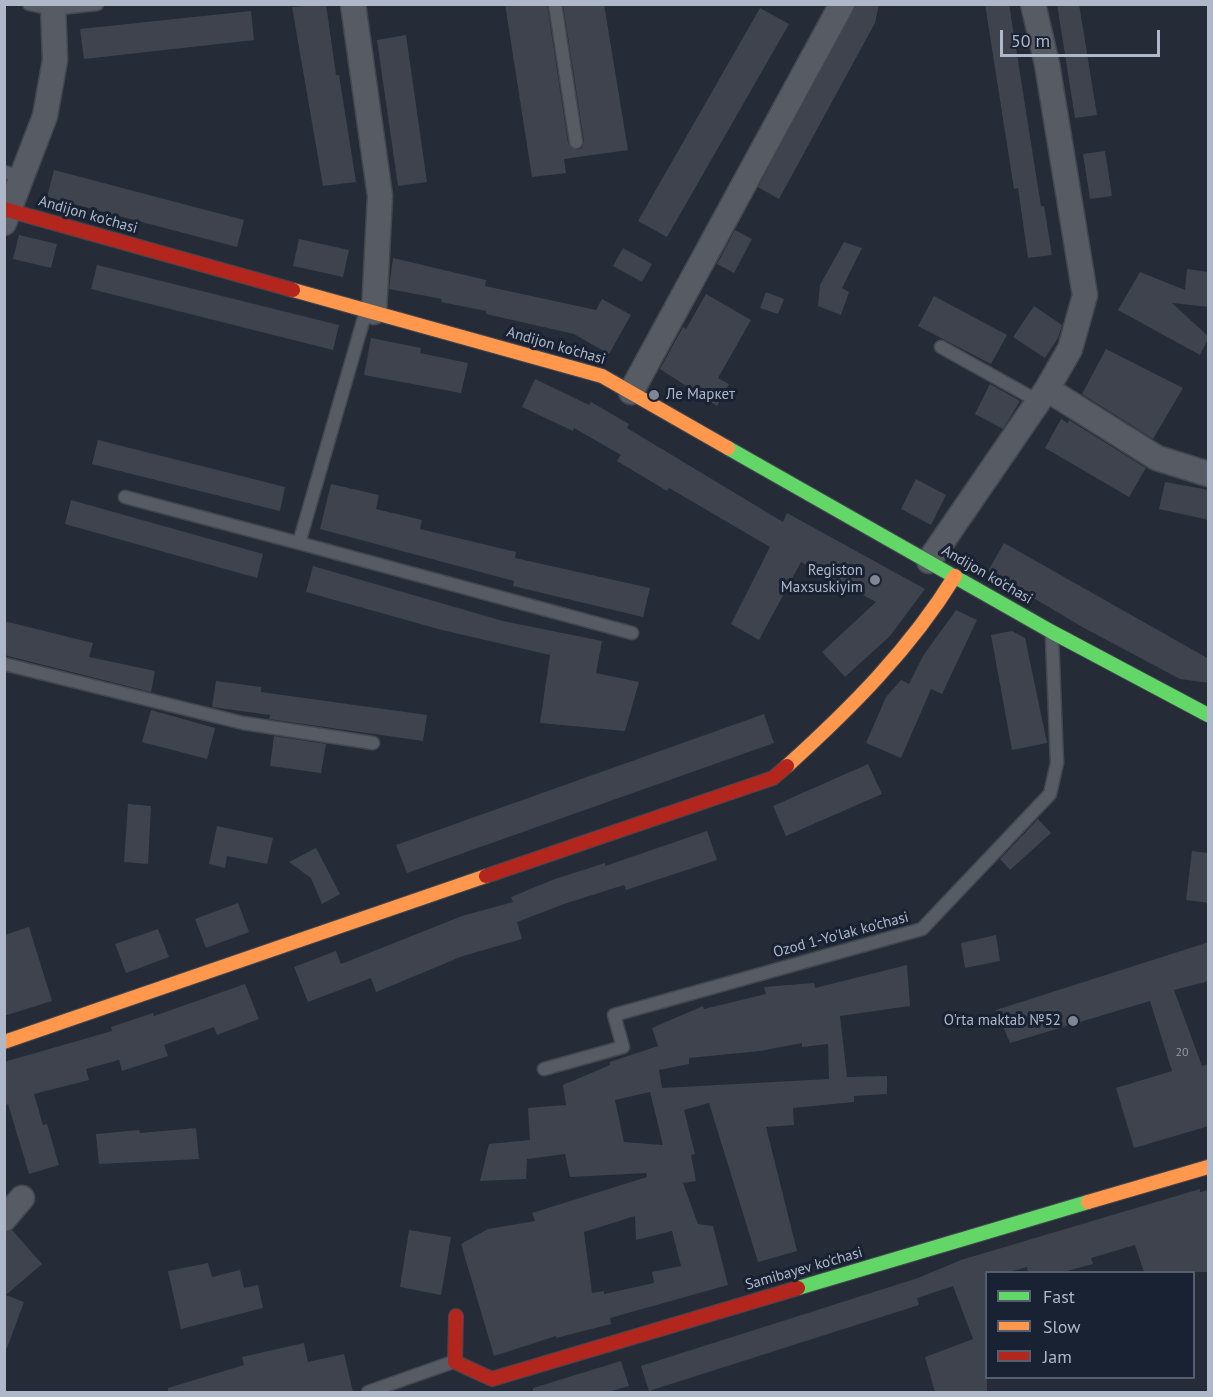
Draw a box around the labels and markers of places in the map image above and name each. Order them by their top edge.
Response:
place label: Ле Маркет [666,386,735,404]
marker: Ле Маркет [647,388,661,402]
place label: Registon Maxsuskiyim [781,562,863,597]
marker: Registon Maxsuskiyim [868,573,882,587]
place label: O'rta maktab №52 [944,1012,1061,1030]
marker: O'rta maktab №52 [1066,1014,1080,1028]

